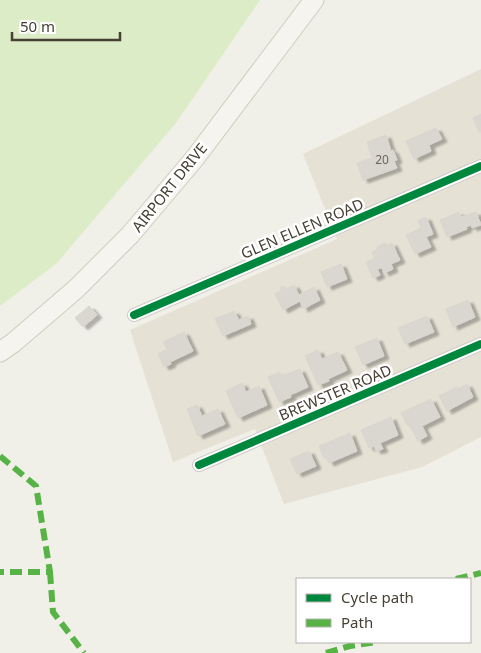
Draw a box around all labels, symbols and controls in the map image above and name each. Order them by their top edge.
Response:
scale bar [12,10,120,42]
text: 50 m [20,16,55,36]
street label: AIRPORT DRIVE [127,138,211,236]
house number: 20 [375,151,389,168]
street label: GLEN ELLEN ROAD [238,193,366,263]
street label: BREWSTER ROAD [275,359,395,425]
legend [296,578,471,643]
text: Cycle path [341,587,414,607]
text: Path [341,612,373,632]

